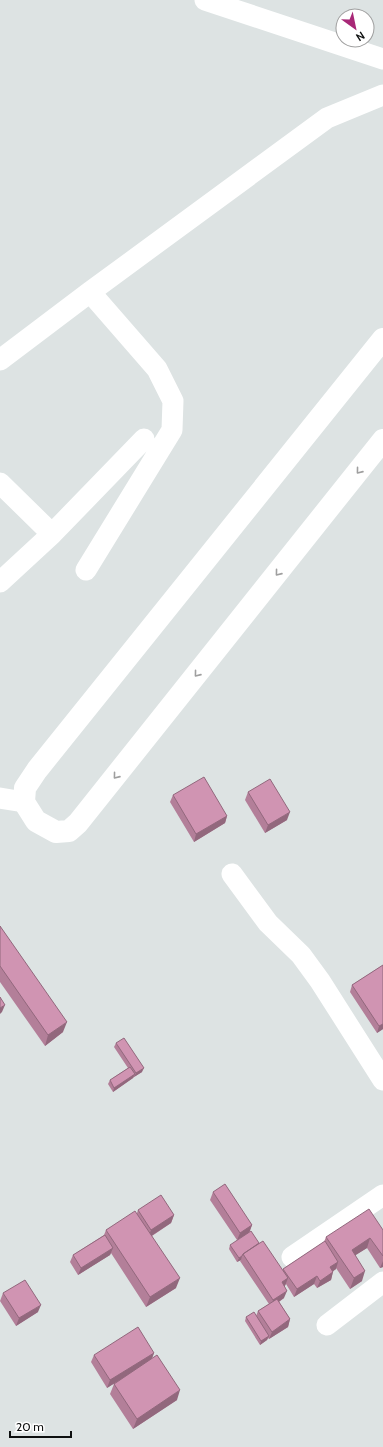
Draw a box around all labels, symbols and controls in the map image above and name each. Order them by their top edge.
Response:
north arrow [335,8,375,48]
text: N [353,28,368,44]
one-way arrow [356,466,363,473]
one-way arrow [275,568,282,575]
one-way arrow [194,670,201,677]
one-way arrow [113,772,120,779]
scale bar [10,1413,71,1439]
text: 20 m [16,1419,44,1434]

